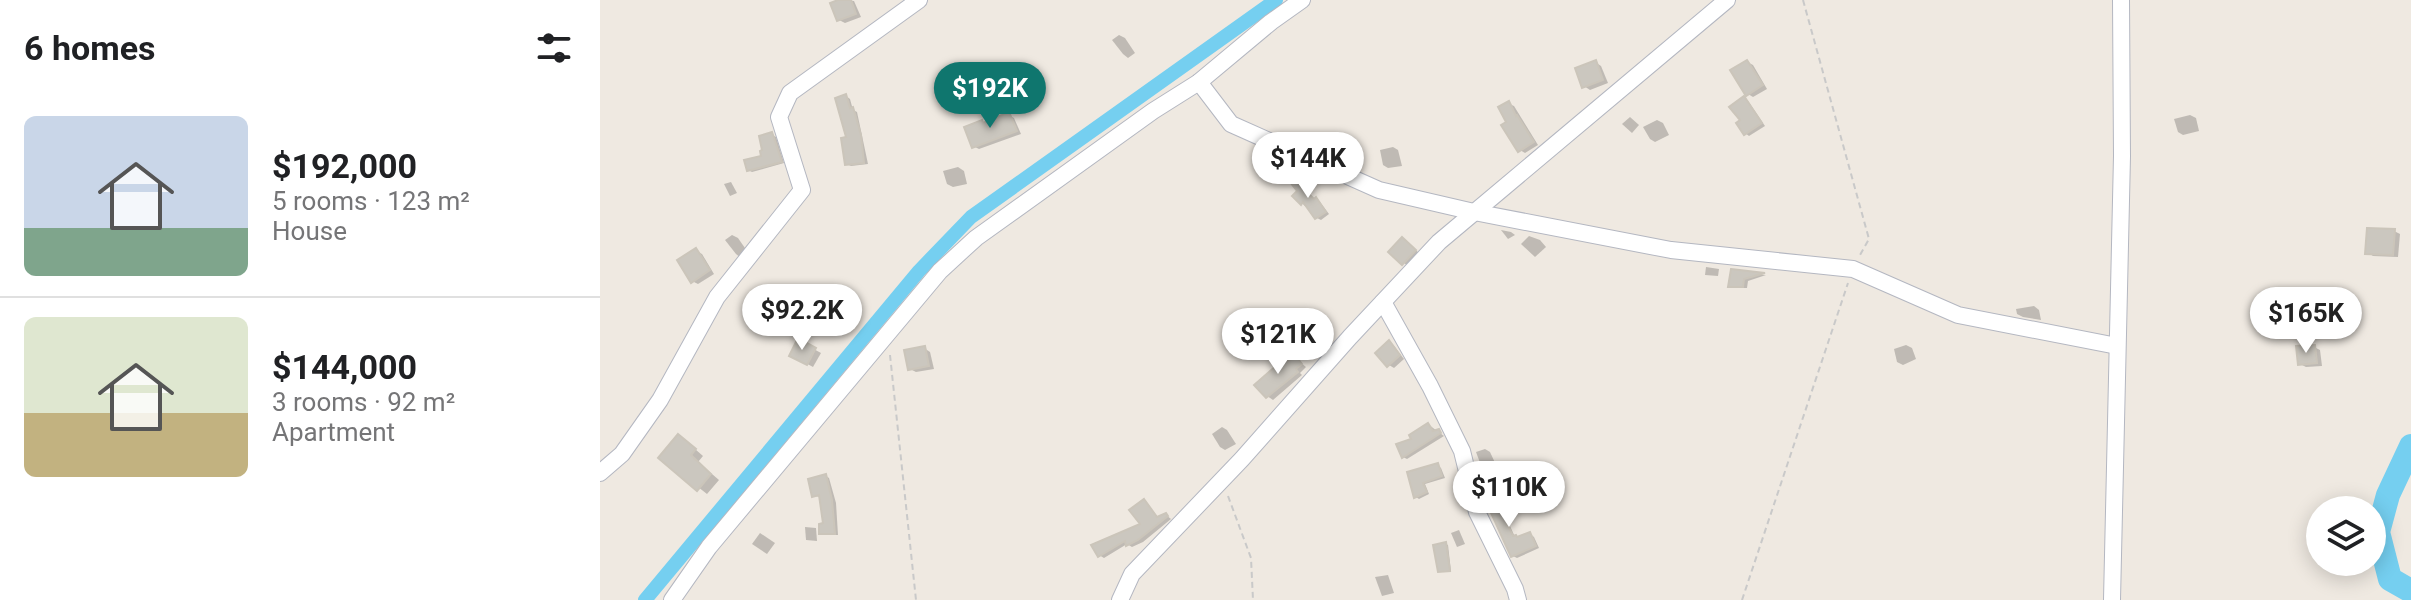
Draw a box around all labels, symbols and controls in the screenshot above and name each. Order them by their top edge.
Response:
icon: filters [532,26,576,70]
text: 6 homes [24,28,155,68]
pin: $192K [934,62,1046,130]
text: $192K [952,73,1028,103]
pin: $144K [1252,132,1364,200]
text: $144K [1270,143,1346,173]
text: $192,000 [272,146,417,186]
icon: home [88,148,184,244]
text: 5 rooms · 123 m² [272,186,470,216]
text: House [272,216,347,246]
pin: $92.2K [737,284,867,352]
pin: $165K [2250,287,2362,355]
text: $92.2K [760,295,844,325]
text: $165K [2268,298,2344,328]
pin: $121K [1222,308,1334,376]
text: $121K [1240,319,1316,349]
text: $144,000 [272,347,417,387]
icon: home [88,349,184,445]
text: 3 rooms · 92 m² [272,387,455,417]
text: Apartment [272,417,395,447]
pin: $110K [1453,461,1565,529]
text: $110K [1471,472,1547,502]
map controls [2306,496,2386,576]
button: layers [2306,496,2386,576]

